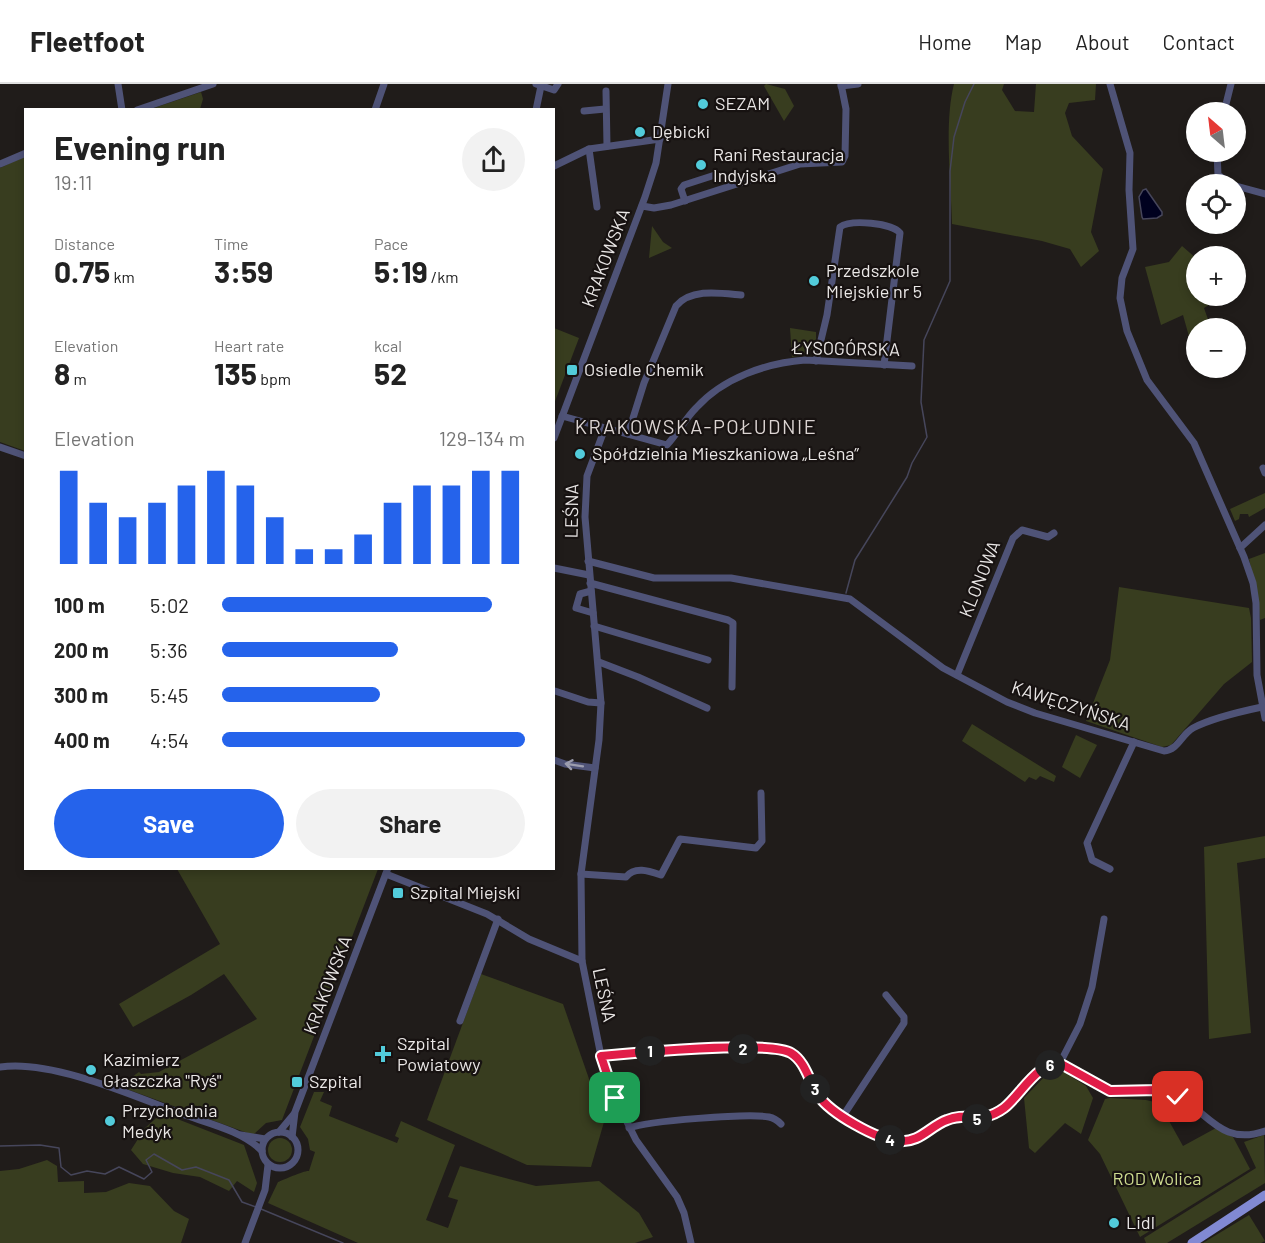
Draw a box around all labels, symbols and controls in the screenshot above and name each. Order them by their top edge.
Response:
text: Fleetfoot [30,24,145,58]
text: Home [918,29,972,54]
text: Map [1005,29,1042,54]
text: About [1075,29,1130,54]
text: Contact [1163,29,1235,54]
place label: SEZAM [715,92,770,114]
marker: SEZAM [696,97,710,111]
north arrow [1186,102,1246,162]
map controls [1186,102,1246,378]
place label: Dębicki [652,120,710,142]
marker: Dębicki [633,125,647,139]
text: Evening run [54,127,226,167]
button: share [462,128,525,191]
place label: Rani Restauracja Indyjska [713,143,844,186]
marker: Rani Restauracja Indyjska [694,158,708,172]
text: 19:11 [54,170,92,194]
button: locate [1186,174,1246,234]
street label: KRAKOWSKA [576,205,634,310]
text: Distance [54,234,115,253]
text: Time [214,234,249,253]
text: Pace [374,234,408,253]
button: + [1186,246,1246,306]
text: 0.75 [54,253,110,289]
text: 3:59 [214,253,273,289]
text: 5:19 [374,253,428,289]
place label: Przedszkole Miejskie nr 5 [826,259,922,302]
text: km [110,267,135,286]
text: /km [428,267,459,286]
marker: Przedszkole Miejskie nr 5 [807,274,821,288]
button: − [1186,318,1246,378]
text: Elevation [54,336,118,355]
text: Heart rate [214,336,284,355]
text: kcal [374,336,402,355]
street label: ŁYSOGÓRSKA [791,336,900,360]
text: 8 [54,355,70,391]
text: 135 [214,355,257,391]
text: 52 [374,355,407,391]
place label: Osiedle Chemik [584,358,704,380]
marker: Osiedle Chemik [565,363,579,377]
text: m [70,369,87,388]
text: bpm [257,369,291,388]
district label: KRAKOWSKA-POŁUDNIE [575,414,817,438]
text: Elevation [54,426,135,450]
text: 129–134 m [439,426,525,450]
place label: Spółdzielnia Mieszkaniowa „Leśna” [592,442,859,464]
marker: Spółdzielnia Mieszkaniowa „Leśna” [573,447,587,461]
street label: LEŚNA [560,483,582,539]
street label: KLONOWA [954,537,1004,620]
text: 100 m [54,593,105,617]
text: 5:02 [150,593,189,617]
text: 200 m [54,638,109,662]
text: 5:36 [150,638,188,662]
street label: KAWĘCZYŃSKA [1009,675,1134,735]
text: 300 m [54,683,108,707]
text: 5:45 [150,683,188,707]
text: 400 m [54,728,110,752]
text: 4:54 [150,728,189,752]
one-way arrow [564,760,584,771]
button: Save [54,789,284,858]
button: Share [296,789,525,858]
place label: Szpital Miejski [410,881,520,903]
marker: Szpital Miejski [391,886,405,900]
street label: KRAKOWSKA [298,932,356,1037]
street label: LEŚNA [589,966,621,1024]
place label: Szpital Powiatowy [397,1032,480,1075]
pin: 2 [728,1034,758,1064]
pin: 1 [635,1036,665,1066]
text: 2 [739,1039,747,1058]
text: 1 [647,1041,653,1060]
marker: Szpital Powiatowy [374,1045,392,1063]
place label: Kazimierz Głaszczka "Ryś" [103,1048,222,1091]
pin: 6 [1035,1050,1065,1080]
text: 6 [1046,1055,1054,1074]
marker: Kazimierz Głaszczka "Ryś" [84,1063,98,1077]
place label: Szpital [309,1070,362,1092]
pin [1152,1071,1203,1122]
pin [589,1072,640,1123]
pin: 3 [800,1074,830,1104]
marker: Szpital [290,1075,304,1089]
text: 3 [811,1079,819,1098]
icon: check [1161,1080,1194,1113]
icon: arrive [598,1081,631,1114]
place label: Przychodnia Medyk [122,1099,217,1142]
pin: 5 [962,1104,992,1134]
text: 5 [973,1109,981,1128]
marker: Przychodnia Medyk [103,1114,117,1128]
pin: 4 [875,1125,905,1155]
text: 4 [885,1130,895,1149]
park label: ROD Wolica [1113,1167,1201,1189]
place label: Lidl [1126,1211,1155,1233]
marker: Lidl [1107,1216,1121,1230]

